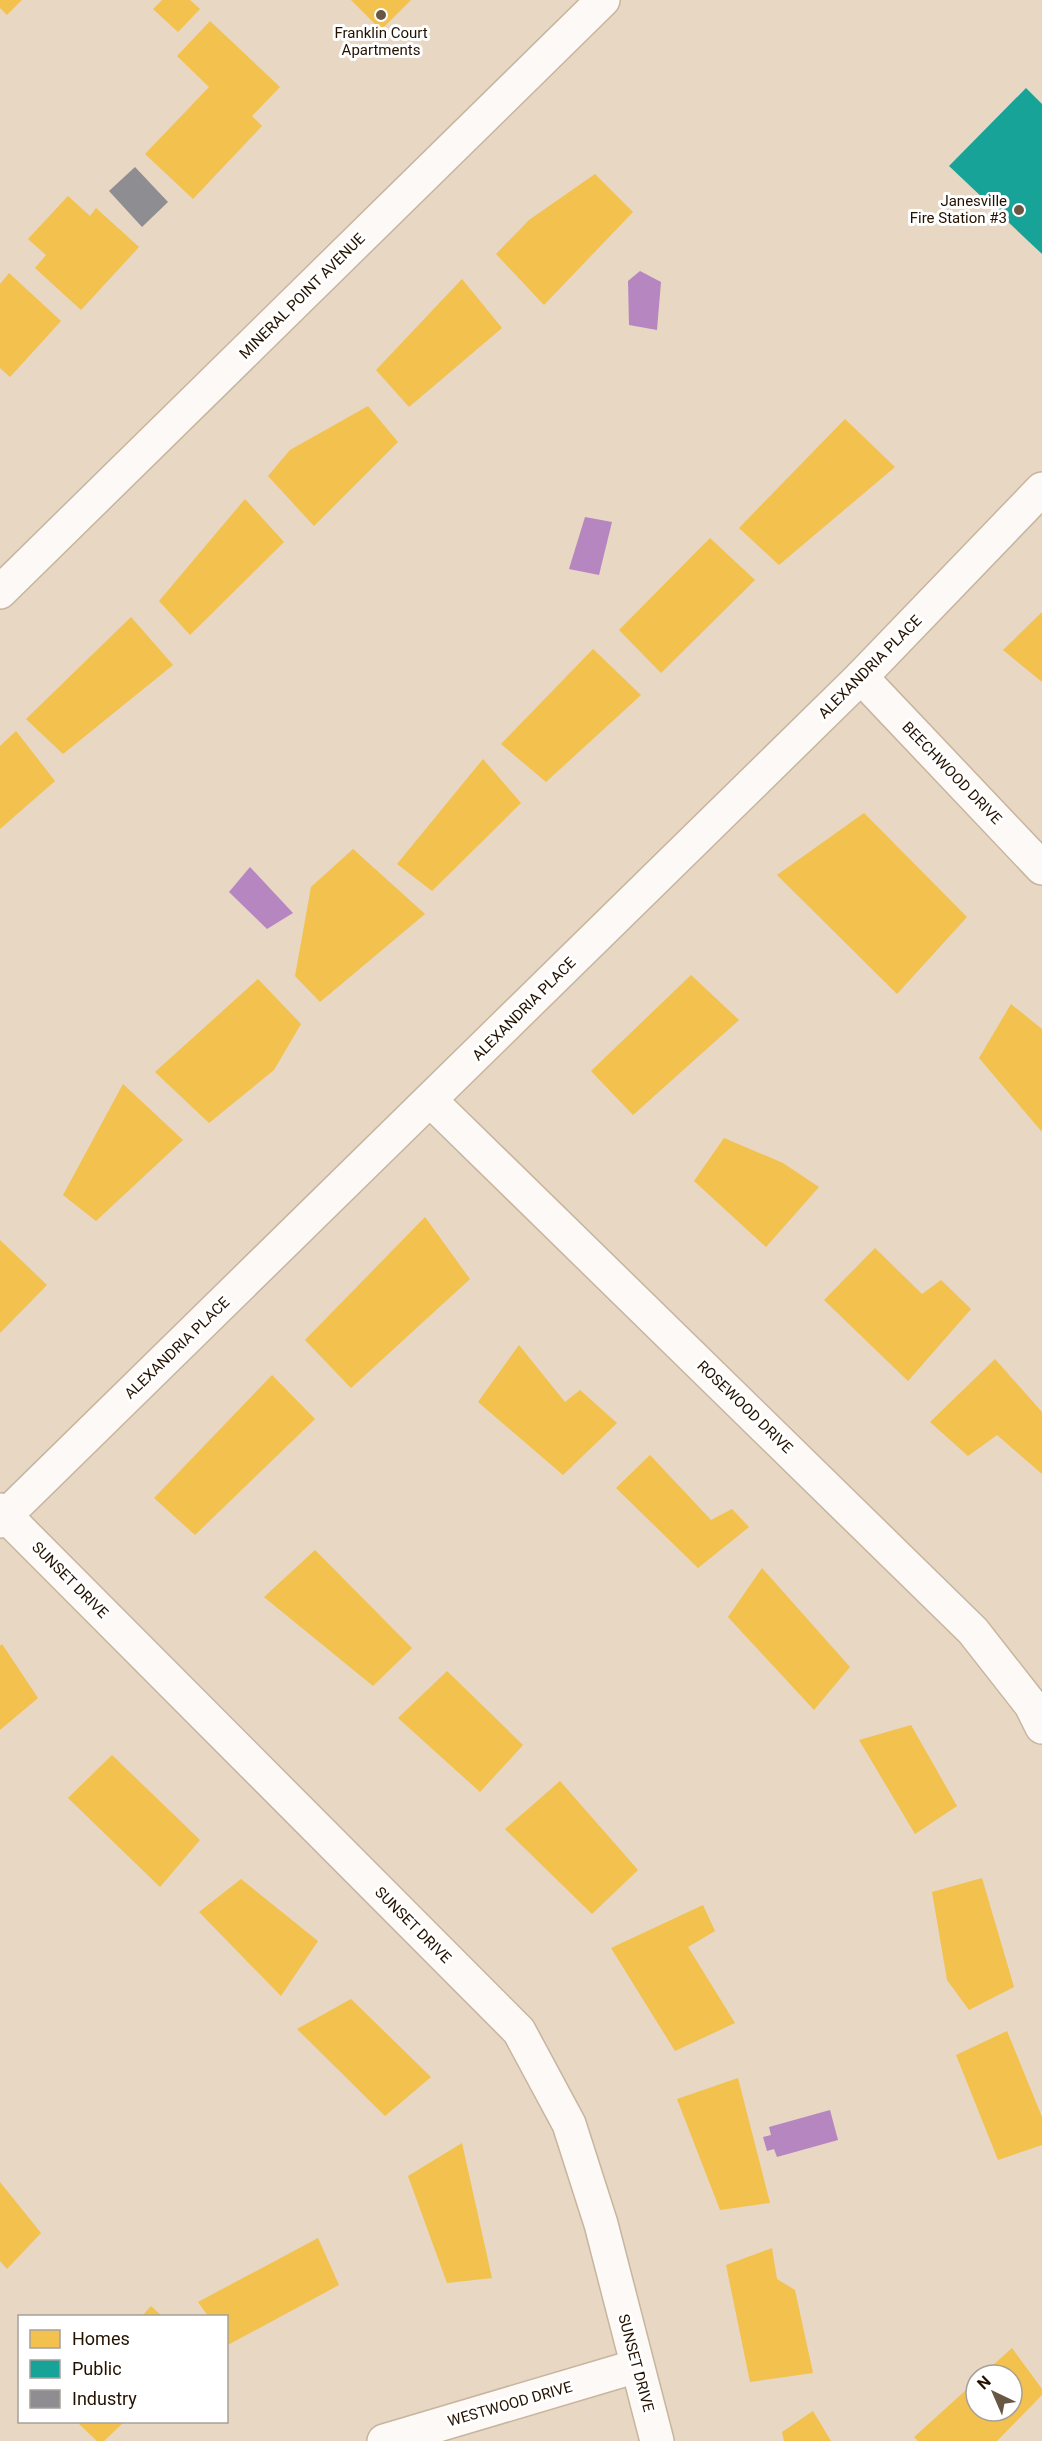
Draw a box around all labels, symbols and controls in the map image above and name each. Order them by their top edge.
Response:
marker: Franklin Court Apartments [374,8,388,22]
place label: Franklin Court Apartments [334,24,428,59]
place label: Janesville Fire Station #3 [910,192,1007,227]
marker: Janesville Fire Station #3 [1012,203,1026,217]
street label: MINERAL POINT AVENUE [235,229,369,363]
street label: ALEXANDRIA PLACE [815,611,926,722]
street label: BEECHWOOD DRIVE [898,718,1006,828]
street label: ALEXANDRIA PLACE [469,953,580,1064]
street label: ALEXANDRIA PLACE [121,1293,233,1403]
street label: ROSEWOOD DRIVE [694,1357,797,1457]
street label: SUNSET DRIVE [28,1538,112,1622]
street label: SUNSET DRIVE [371,1883,455,1967]
street label: SUNSET DRIVE [614,2312,658,2414]
legend [18,2315,228,2423]
text: Homes [72,2328,130,2349]
text: Public [72,2358,122,2379]
north arrow [964,2363,1024,2423]
text: N [973,2372,995,2393]
street label: WESTWOOD DRIVE [446,2378,575,2430]
text: Industry [72,2388,137,2409]

